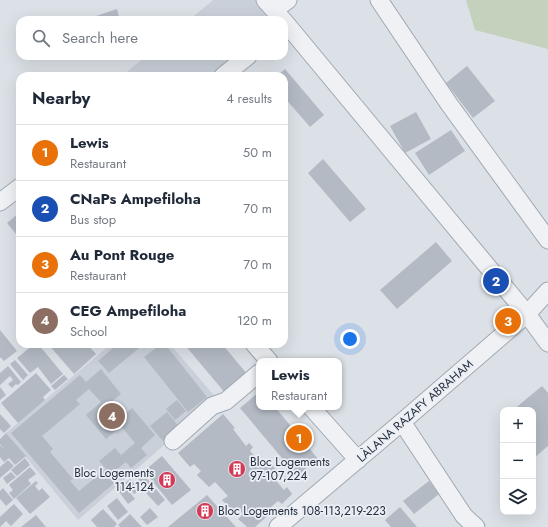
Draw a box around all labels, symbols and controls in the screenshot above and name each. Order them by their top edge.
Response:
search box [16,16,288,60]
icon: search [30,27,52,49]
text: Search here [62,27,138,49]
text: Nearby [32,86,90,110]
text: 4 results [226,89,272,108]
text: Lewis [70,132,109,154]
text: 1 [42,143,48,162]
text: 50 m [243,143,272,162]
text: Restaurant [70,154,126,173]
text: CNaPs Ampefiloha [70,188,201,210]
text: 2 [41,199,49,218]
text: 70 m [243,199,272,218]
text: Bus stop [70,210,116,229]
text: Au Pont Rouge [70,244,174,266]
text: 3 [41,255,49,274]
text: 70 m [243,255,272,274]
text: Restaurant [70,266,126,285]
pin: 2 [483,266,509,296]
text: CEG Ampefiloha [70,300,186,322]
pin: 3 [495,306,521,336]
text: 4 [40,311,50,330]
text: 120 m [237,311,272,330]
text: School [70,322,107,341]
your location [340,329,360,349]
street label: LÀLANA RAZAFY ABRAHAM [353,355,477,467]
popup [256,358,342,410]
text: Lewis [271,364,310,386]
text: Restaurant [271,386,327,405]
pin: 4 [99,401,125,431]
map controls [500,407,536,515]
button: + [500,407,536,443]
pin: 1 [286,423,312,453]
button: − [500,443,536,479]
place label: Bloc Logements 97-107,224 [250,453,330,485]
building icon: Bloc Logements 97-107,224 [227,459,247,479]
place label: Bloc Logements 114-124 [74,464,154,496]
building icon: Bloc Logements 114-124 [157,470,177,490]
button: layers [500,479,536,515]
building icon: Bloc Logements 108-113,219-223 [195,501,215,521]
place label: Bloc Logements 108-113,219-223 [218,502,386,520]

